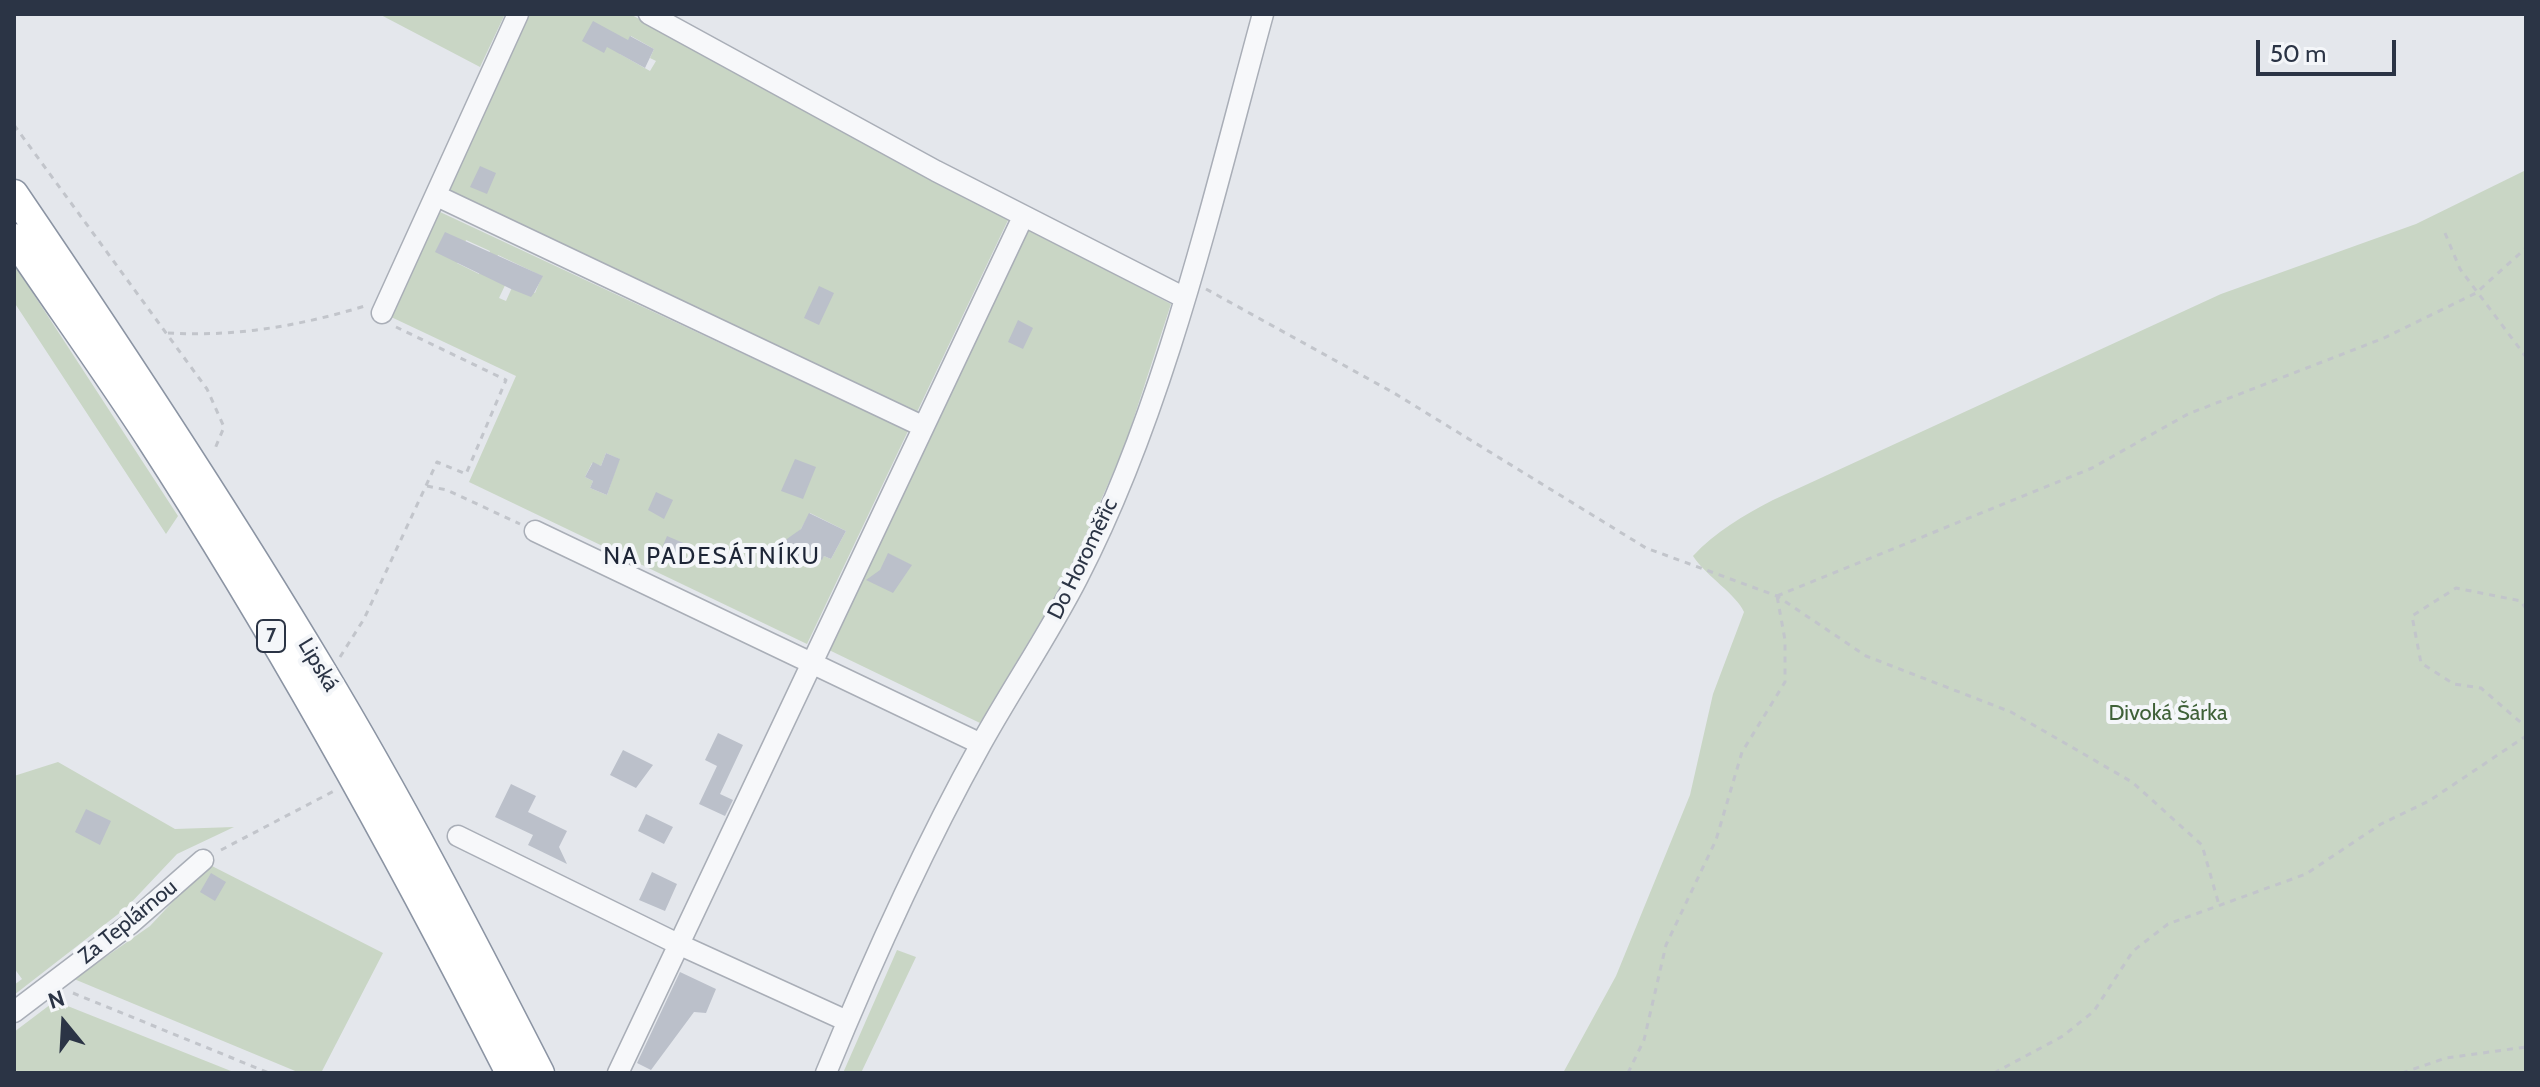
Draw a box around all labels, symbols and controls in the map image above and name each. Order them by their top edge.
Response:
scale bar [2260,24,2400,74]
text: 50 m [2270,39,2326,68]
street label: Do Horoměřic [1042,494,1124,624]
district label: NA PADESÁTNÍKU [603,543,821,571]
road number: 7 [257,620,285,652]
street label: Lipská [292,634,344,696]
park label: Divoká Šárka [2108,701,2228,727]
street label: Za Teplárnou [73,874,183,970]
north arrow [24,983,104,1063]
text: N [45,984,68,1015]

